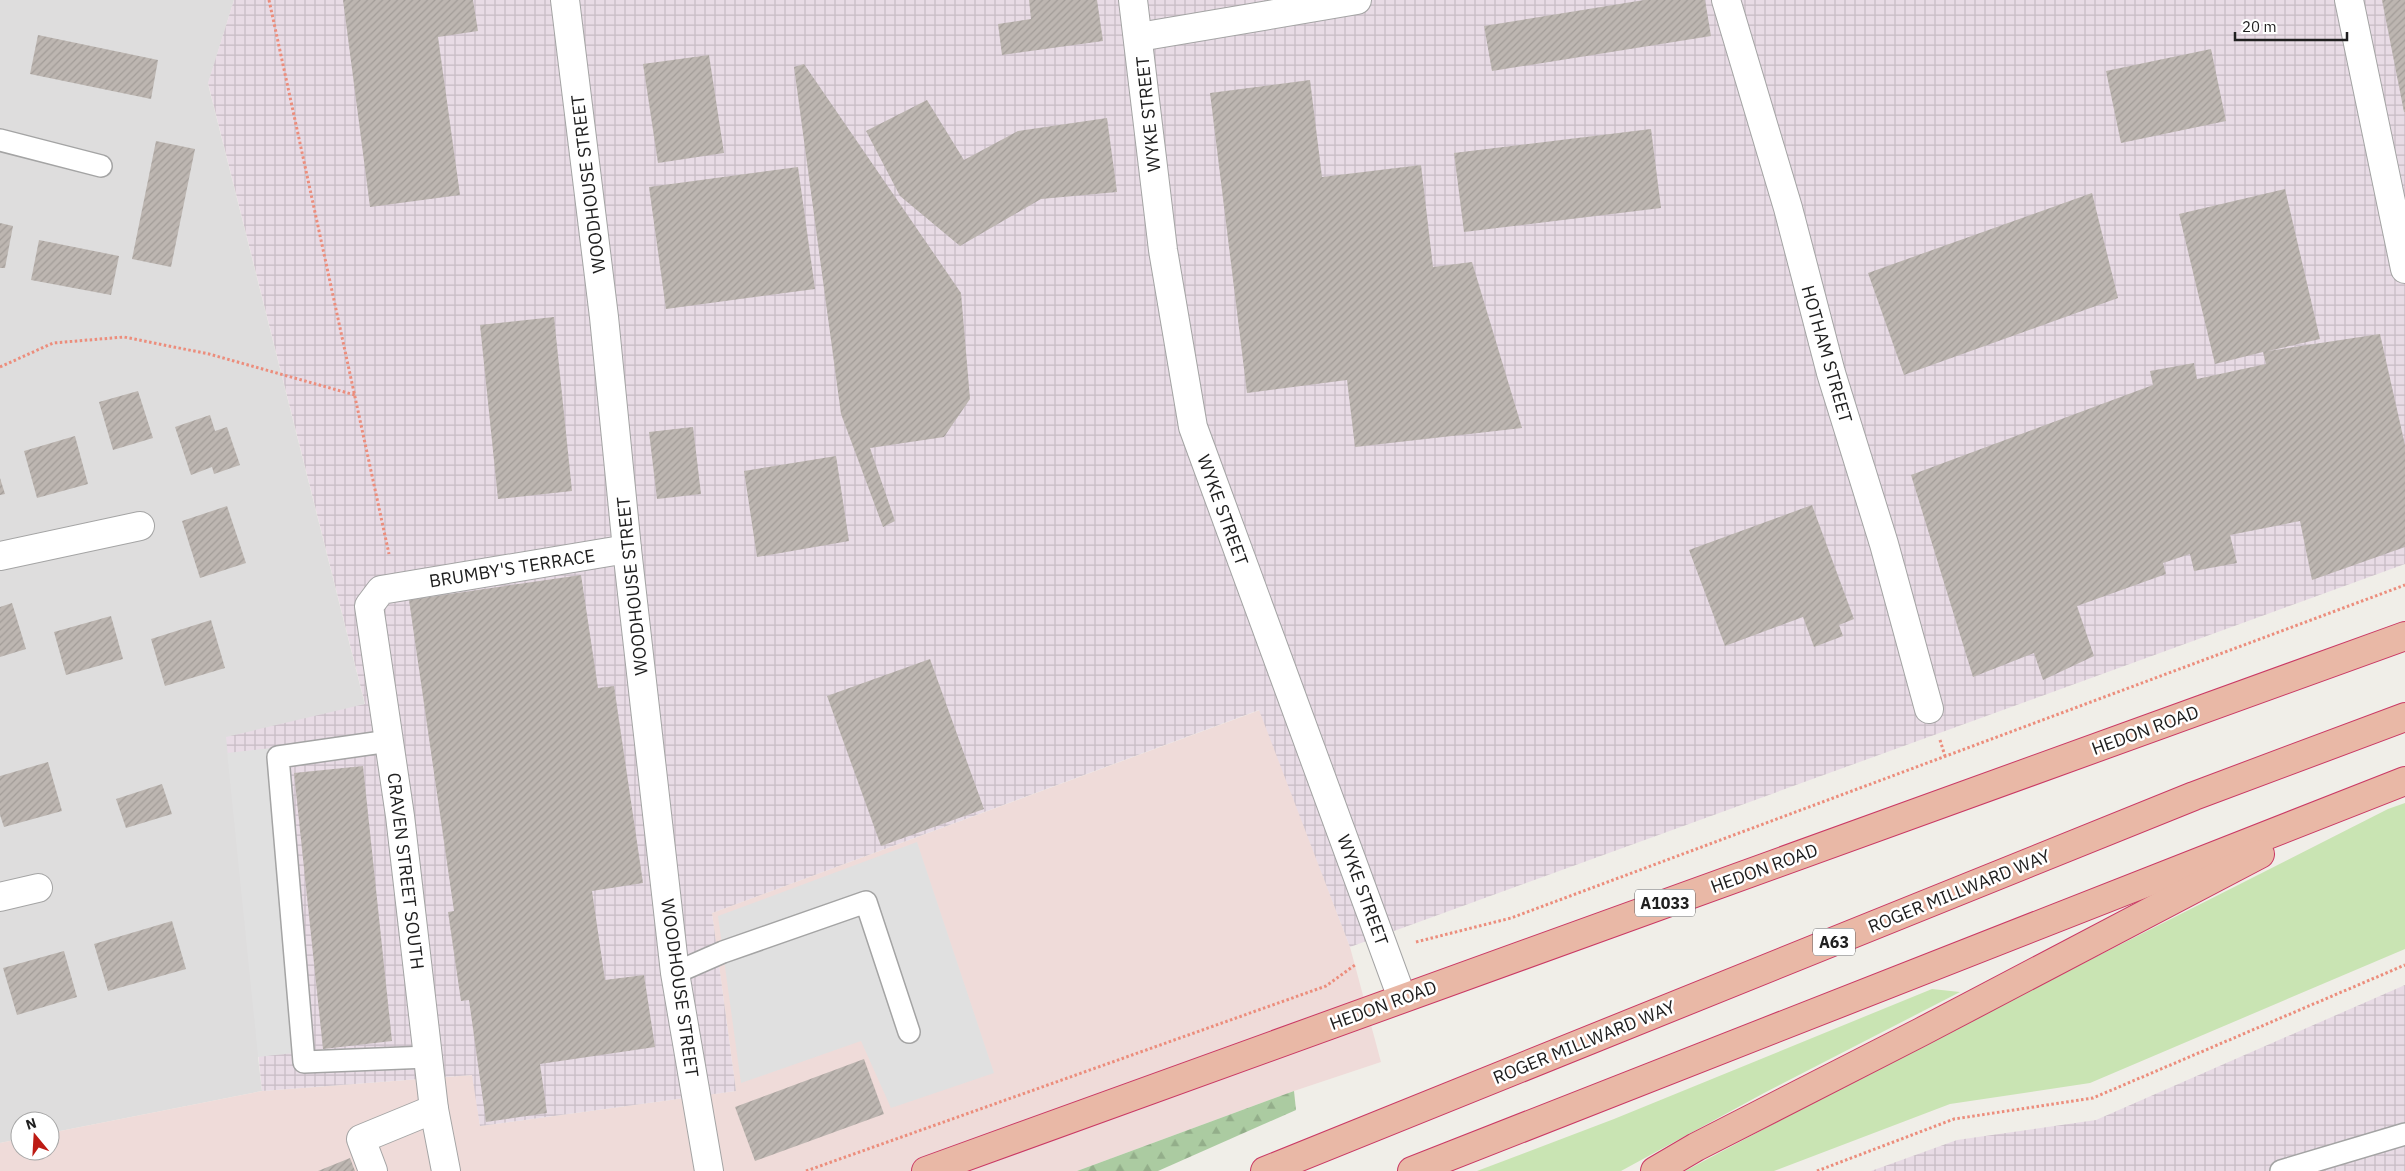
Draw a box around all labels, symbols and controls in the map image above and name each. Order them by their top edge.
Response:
scale bar [2235,10,2348,42]
text: 20 m [2242,17,2277,36]
street label: WYKE STREET [1130,55,1166,173]
street label: WOODHOUSE STREET [566,93,610,275]
street label: HOTHAM STREET [1796,283,1858,425]
street label: WYKE STREET [1192,451,1254,569]
street label: WOODHOUSE STREET [611,495,653,677]
street label: BRUMBY'S TERRACE [427,544,597,592]
street label: HEDON ROAD [2088,700,2202,760]
street label: CRAVEN STREET SOUTH [383,771,429,971]
street label: WYKE STREET [1332,831,1394,949]
street label: HEDON ROAD [1707,838,1821,898]
street label: ROGER MILLWARD WAY [1864,844,2054,938]
road number: A1033 [1635,890,1695,916]
street label: WOODHOUSE STREET [656,897,704,1079]
road number: A63 [1813,929,1855,956]
street label: HEDON ROAD [1326,975,1440,1035]
street label: ROGER MILLWARD WAY [1489,995,1679,1089]
north arrow [10,1111,60,1161]
text: N [23,1114,39,1134]

